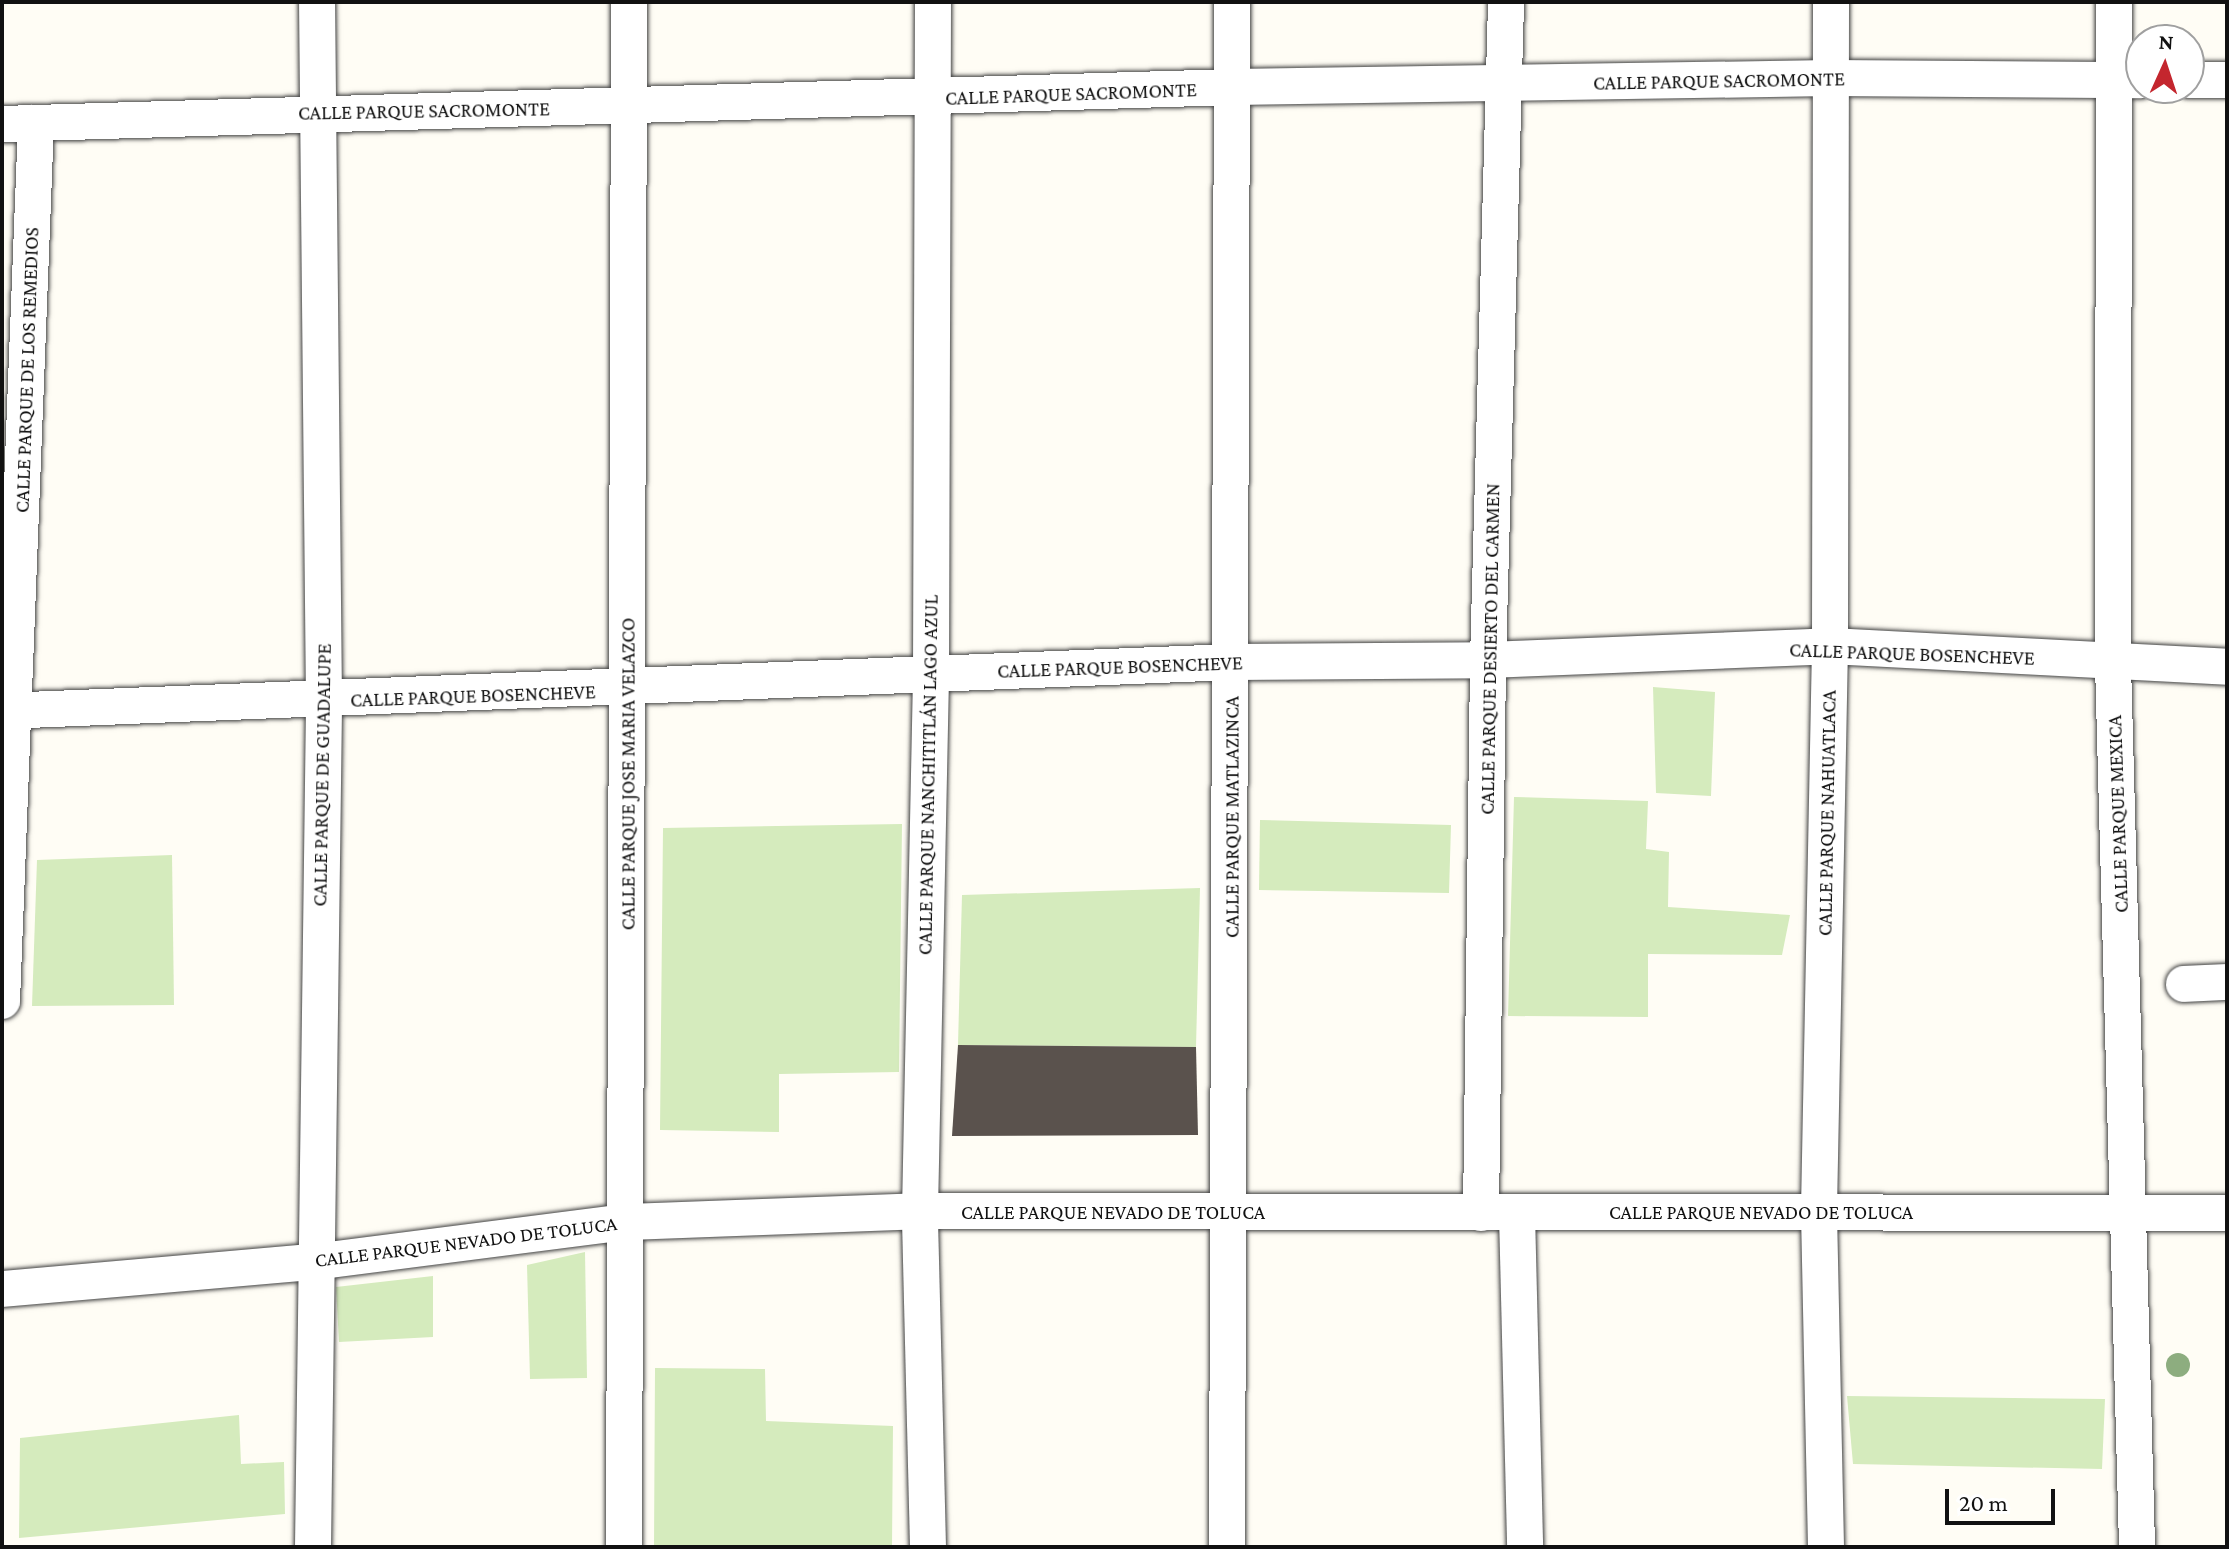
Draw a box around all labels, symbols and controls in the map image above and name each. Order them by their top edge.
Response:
north arrow [2125,24,2205,104]
text: N [2158,29,2174,54]
street label: CALLE PARQUE SACROMONTE [1593,67,1845,95]
street label: CALLE PARQUE SACROMONTE [945,78,1197,110]
street label: CALLE PARQUE SACROMONTE [298,97,550,125]
street label: CALLE PARQUE DE LOS REMEDIOS [10,227,44,513]
street label: CALLE PARQUE DESIERTO DEL CARMEN [1475,483,1505,815]
street label: CALLE PARQUE NANCHITITLÁN LAGO AZUL [913,595,943,955]
street label: CALLE PARQUE JOSE MARIA VELAZCO [616,618,640,930]
street label: CALLE PARQUE BOSENCHEVE [1789,638,2035,670]
street label: CALLE PARQUE DE GUADALUPE [308,643,336,907]
street label: CALLE PARQUE BOSENCHEVE [997,651,1243,683]
street label: CALLE PARQUE BOSENCHEVE [350,680,596,712]
street label: CALLE PARQUE NAHUATLACA [1813,690,1841,936]
street label: CALLE PARQUE MATLAZINCA [1220,696,1244,938]
street label: CALLE PARQUE MEXICA [2103,715,2133,913]
street label: CALLE PARQUE NEVADO DE TOLUCA [961,1200,1265,1224]
street label: CALLE PARQUE NEVADO DE TOLUCA [1609,1200,1913,1224]
street label: CALLE PARQUE NEVADO DE TOLUCA [314,1212,618,1272]
scale bar [1949,1473,2059,1523]
text: 20 m [1959,1489,2008,1516]

